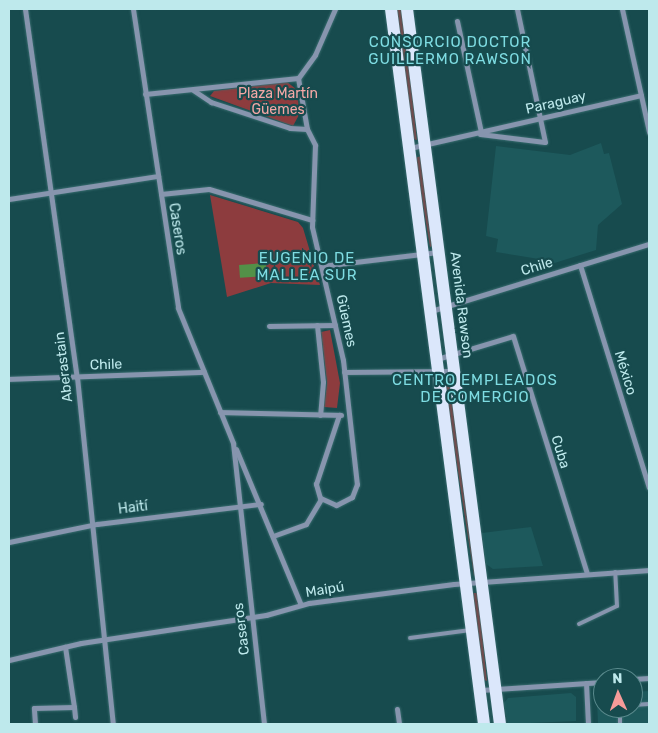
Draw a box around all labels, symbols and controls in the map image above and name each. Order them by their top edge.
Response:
district label: CONSORCIO DOCTOR GUILLERMO RAWSON [366,33,534,68]
park label: Plaza Martín Güemes [238,86,318,118]
street label: Paraguay [524,88,588,118]
street label: Caseros [165,202,189,256]
district label: EUGENIO DE MALLEA SUR [255,249,359,284]
street label: Avenida Rawson [446,251,476,359]
street label: Chile [519,254,555,280]
street label: Güemes [332,293,360,349]
street label: Aberastain [51,331,77,403]
street label: México [610,349,640,397]
street label: Chile [89,356,123,374]
district label: CENTRO EMPLEADOS DE COMERCIO [390,371,560,406]
street label: Cuba [547,433,573,471]
street label: Haití [117,498,149,518]
street label: Maipú [304,579,346,601]
street label: Caseros [230,602,254,656]
north arrow [593,668,643,718]
text: N [612,670,623,687]

